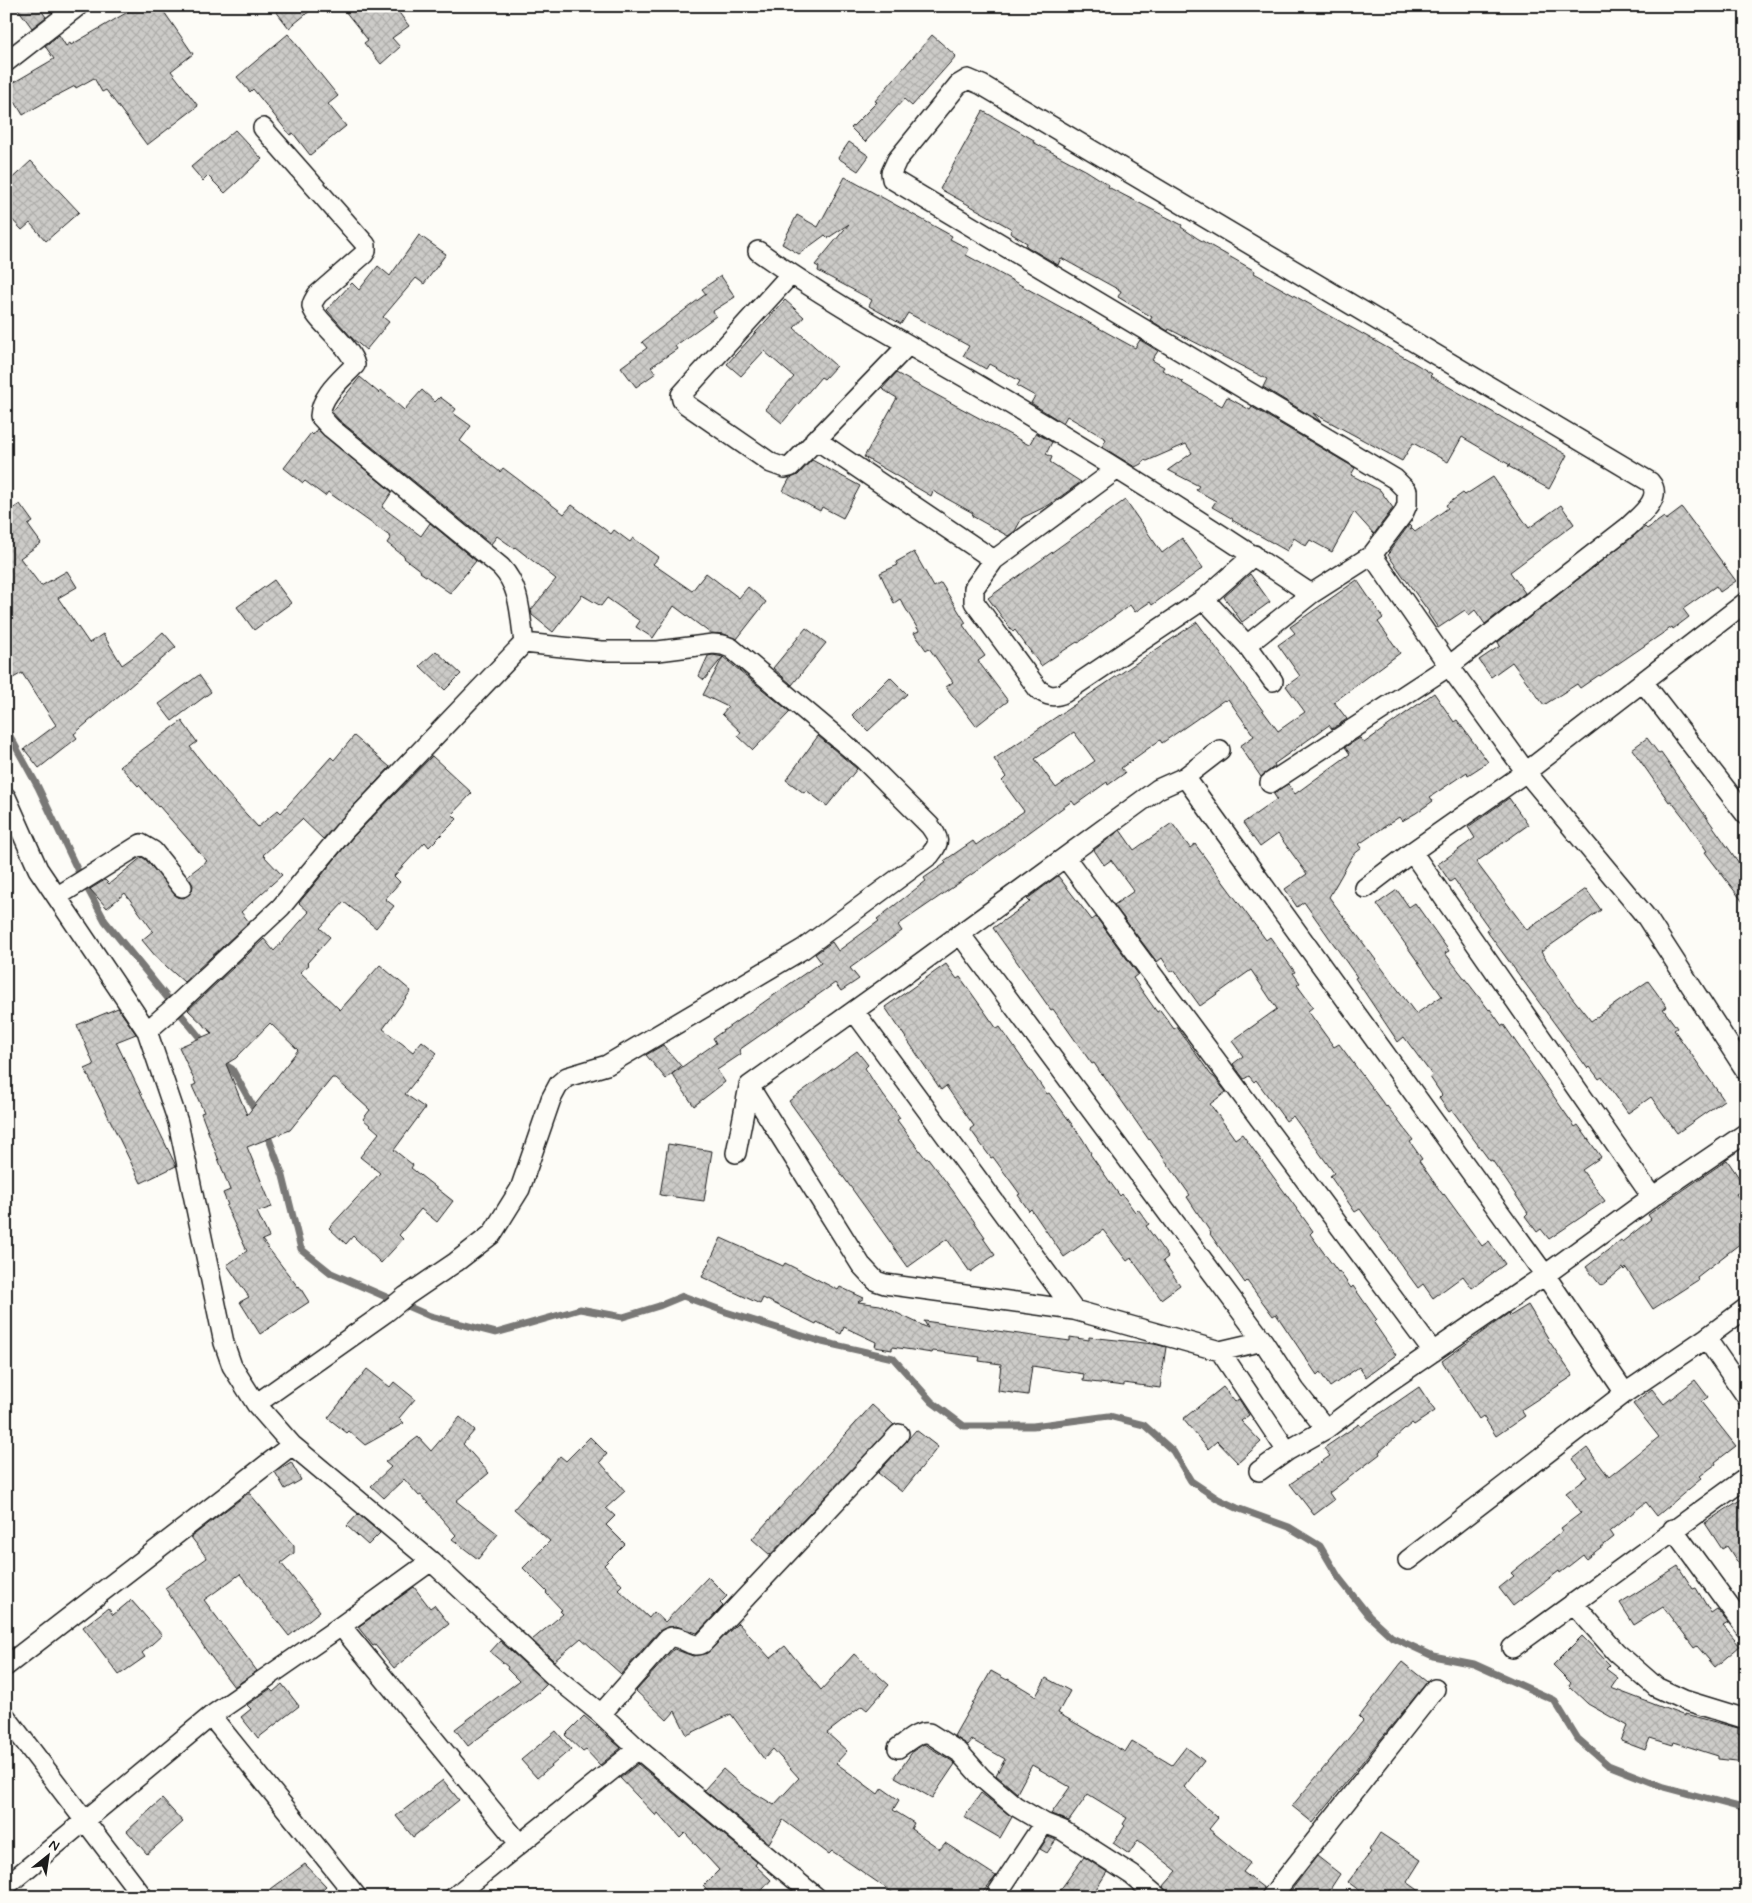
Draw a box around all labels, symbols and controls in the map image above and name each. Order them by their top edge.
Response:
north arrow [22,1830,72,1880]
text: N [45,1835,63,1856]

